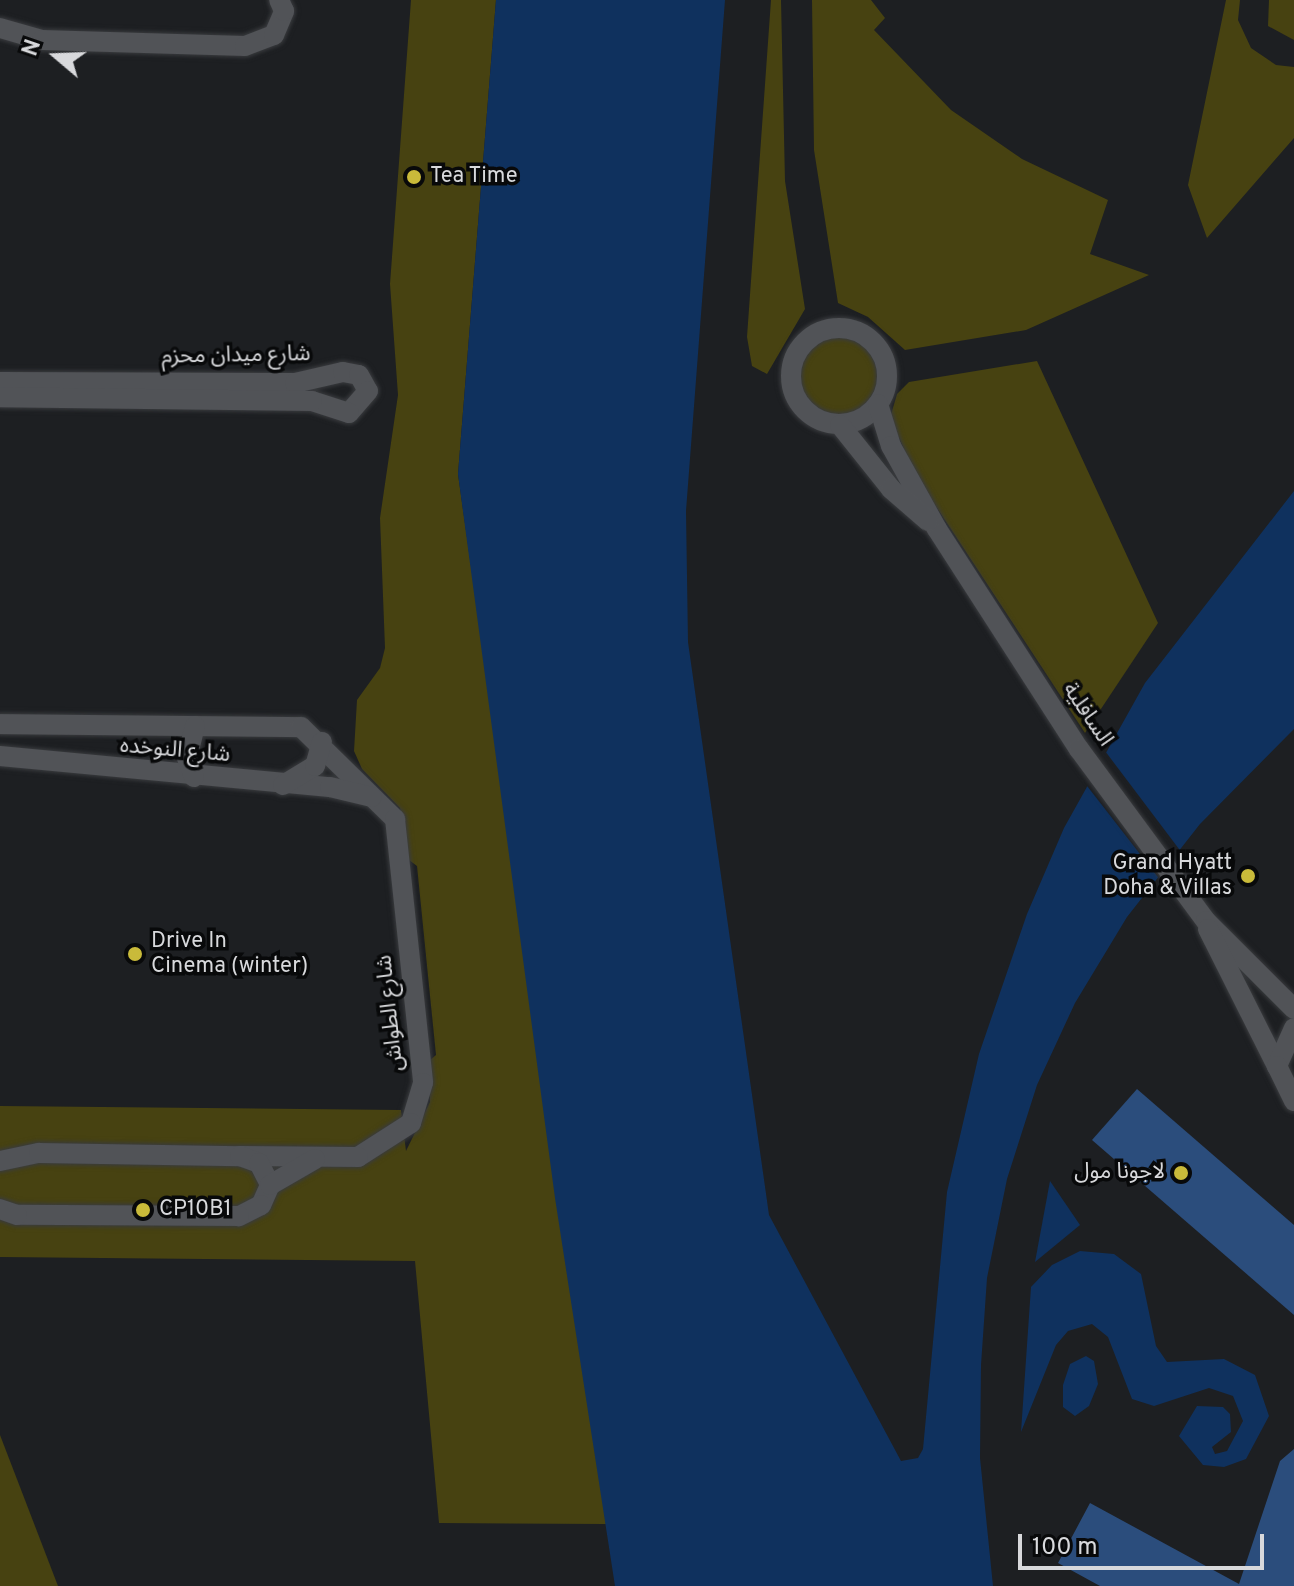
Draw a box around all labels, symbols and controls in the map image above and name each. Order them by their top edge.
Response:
north arrow [16,16,96,96]
text: N [17,36,48,60]
place label: Tea Time [430,164,519,190]
marker: Tea Time [405,168,423,186]
street label: شارع ميدان محزم [161,342,311,370]
street label: السافلية [1056,678,1118,752]
street label: شارع النوخده [119,733,231,769]
place label: Grand Hyatt Doha & Villas [1102,850,1232,902]
marker: Grand Hyatt Doha & Villas [1239,867,1257,885]
place label: Drive In Cinema (winter) [151,928,308,980]
marker: Drive In Cinema (winter) [126,945,144,963]
street label: شارع الطواش [372,954,410,1072]
place label: لاجونا مول [1074,1160,1165,1186]
marker: لاجونا مول [1172,1164,1190,1182]
place label: CP10B1 [159,1197,232,1223]
marker: CP10B1 [134,1201,152,1219]
scale bar [1022,1518,1268,1568]
text: 100 m [1032,1533,1098,1563]

